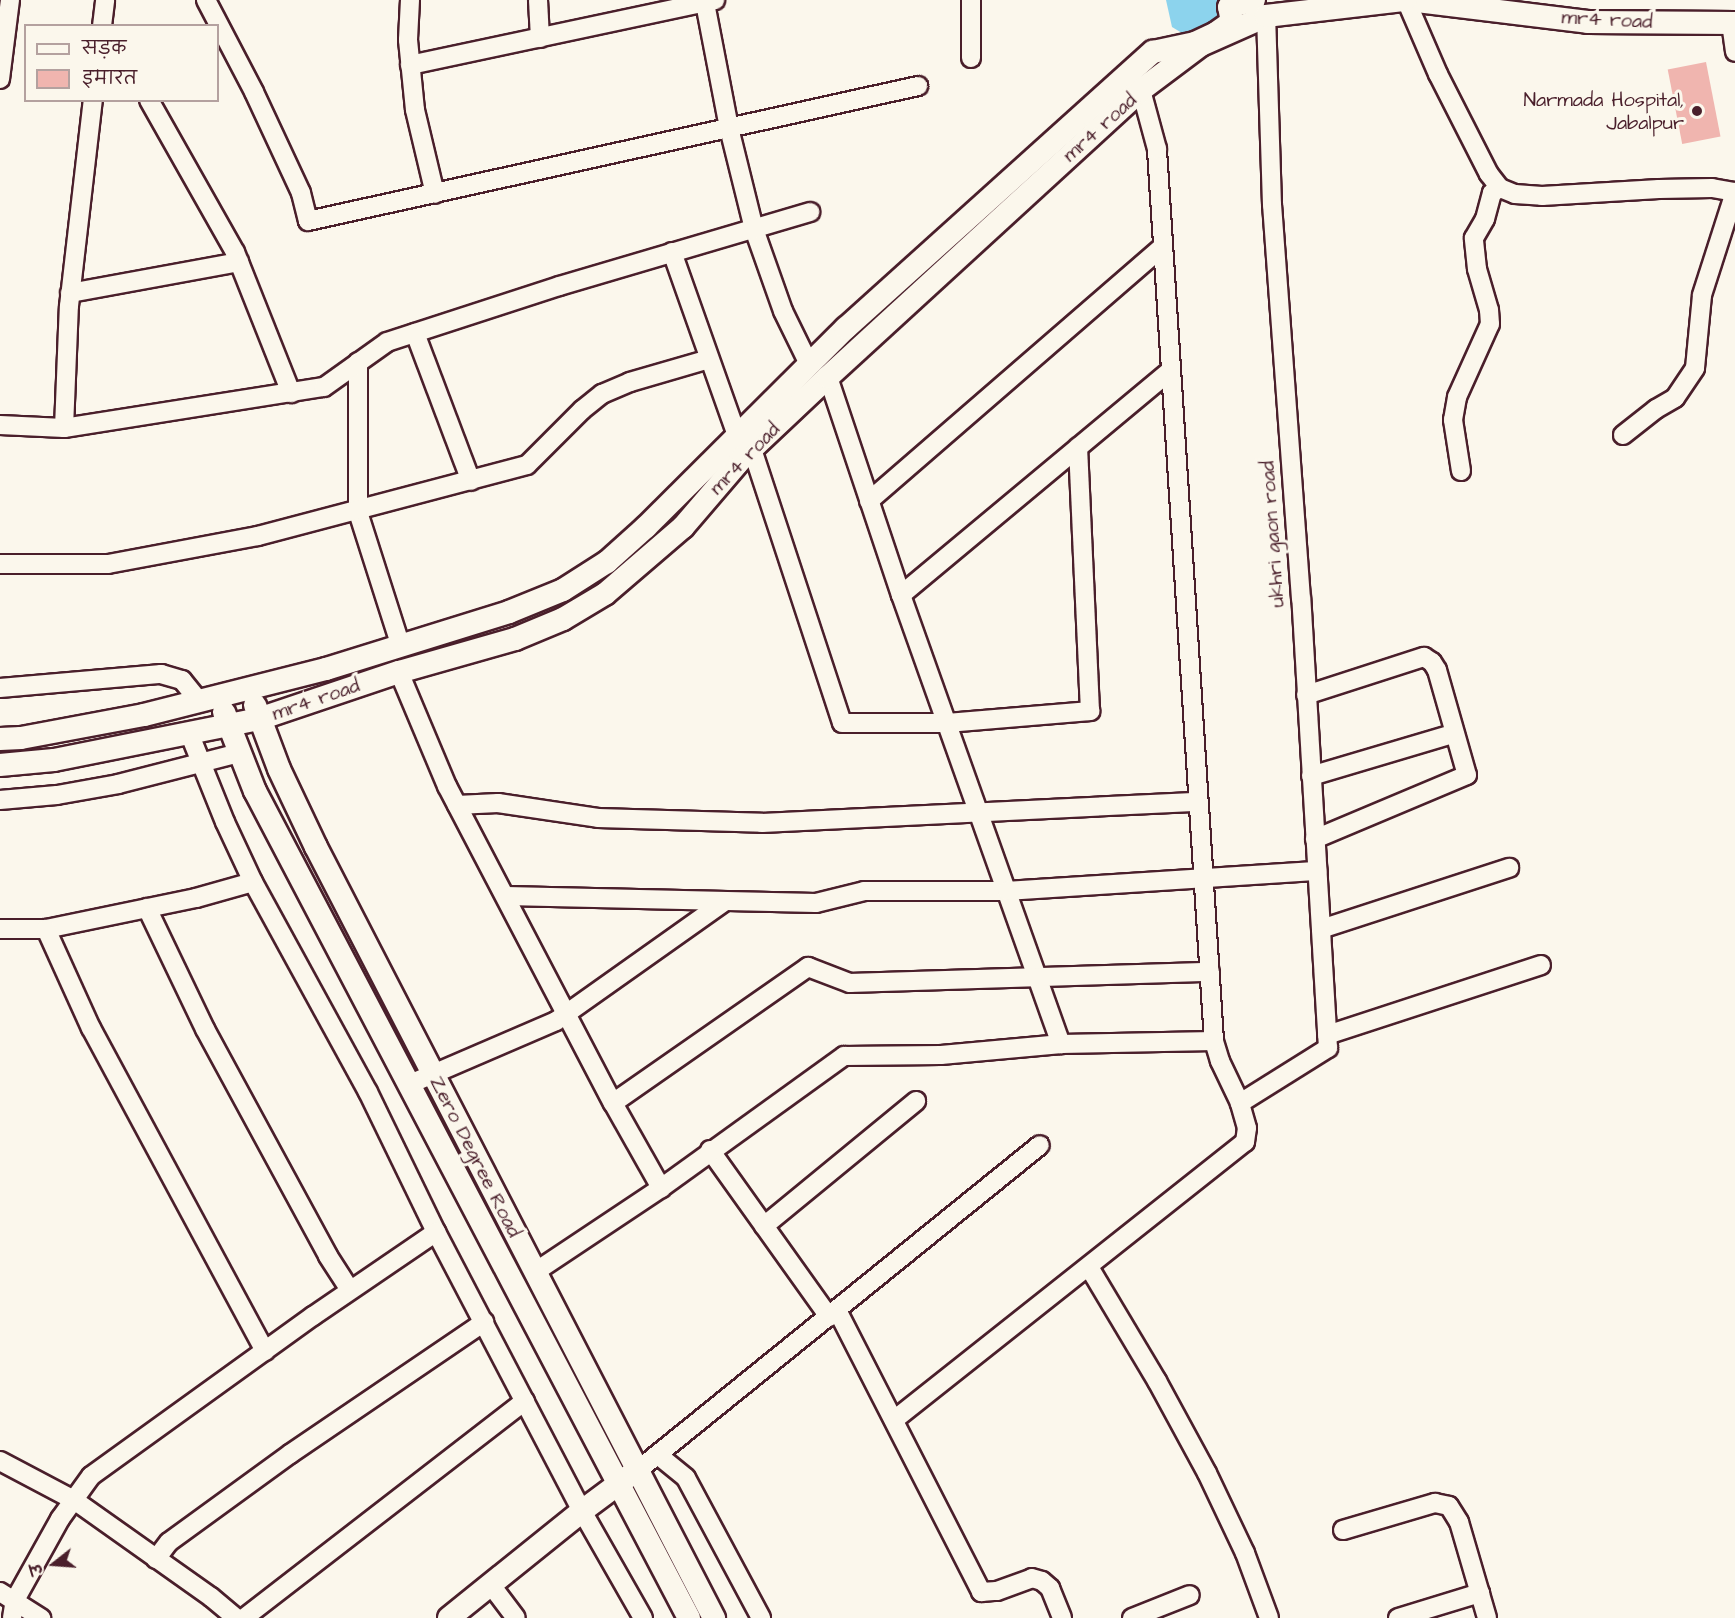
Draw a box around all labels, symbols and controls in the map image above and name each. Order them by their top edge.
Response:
street label: mr4 road [1561,6,1653,34]
legend [24,24,219,102]
text: सड़क [82,36,126,61]
text: इमारत [82,66,137,91]
place label: Narmada Hospital, Jabalpur [1524,88,1684,135]
street label: mr4 road [1058,89,1142,167]
marker: Narmada Hospital, Jabalpur [1688,102,1706,120]
street label: mr4 road [705,418,785,500]
street label: ukhri gaon road [1256,460,1290,608]
street label: mr4 road [269,674,363,726]
street label: Zero Degree Road [424,1072,526,1242]
north arrow [24,1534,84,1594]
text: उ [25,1561,49,1578]

